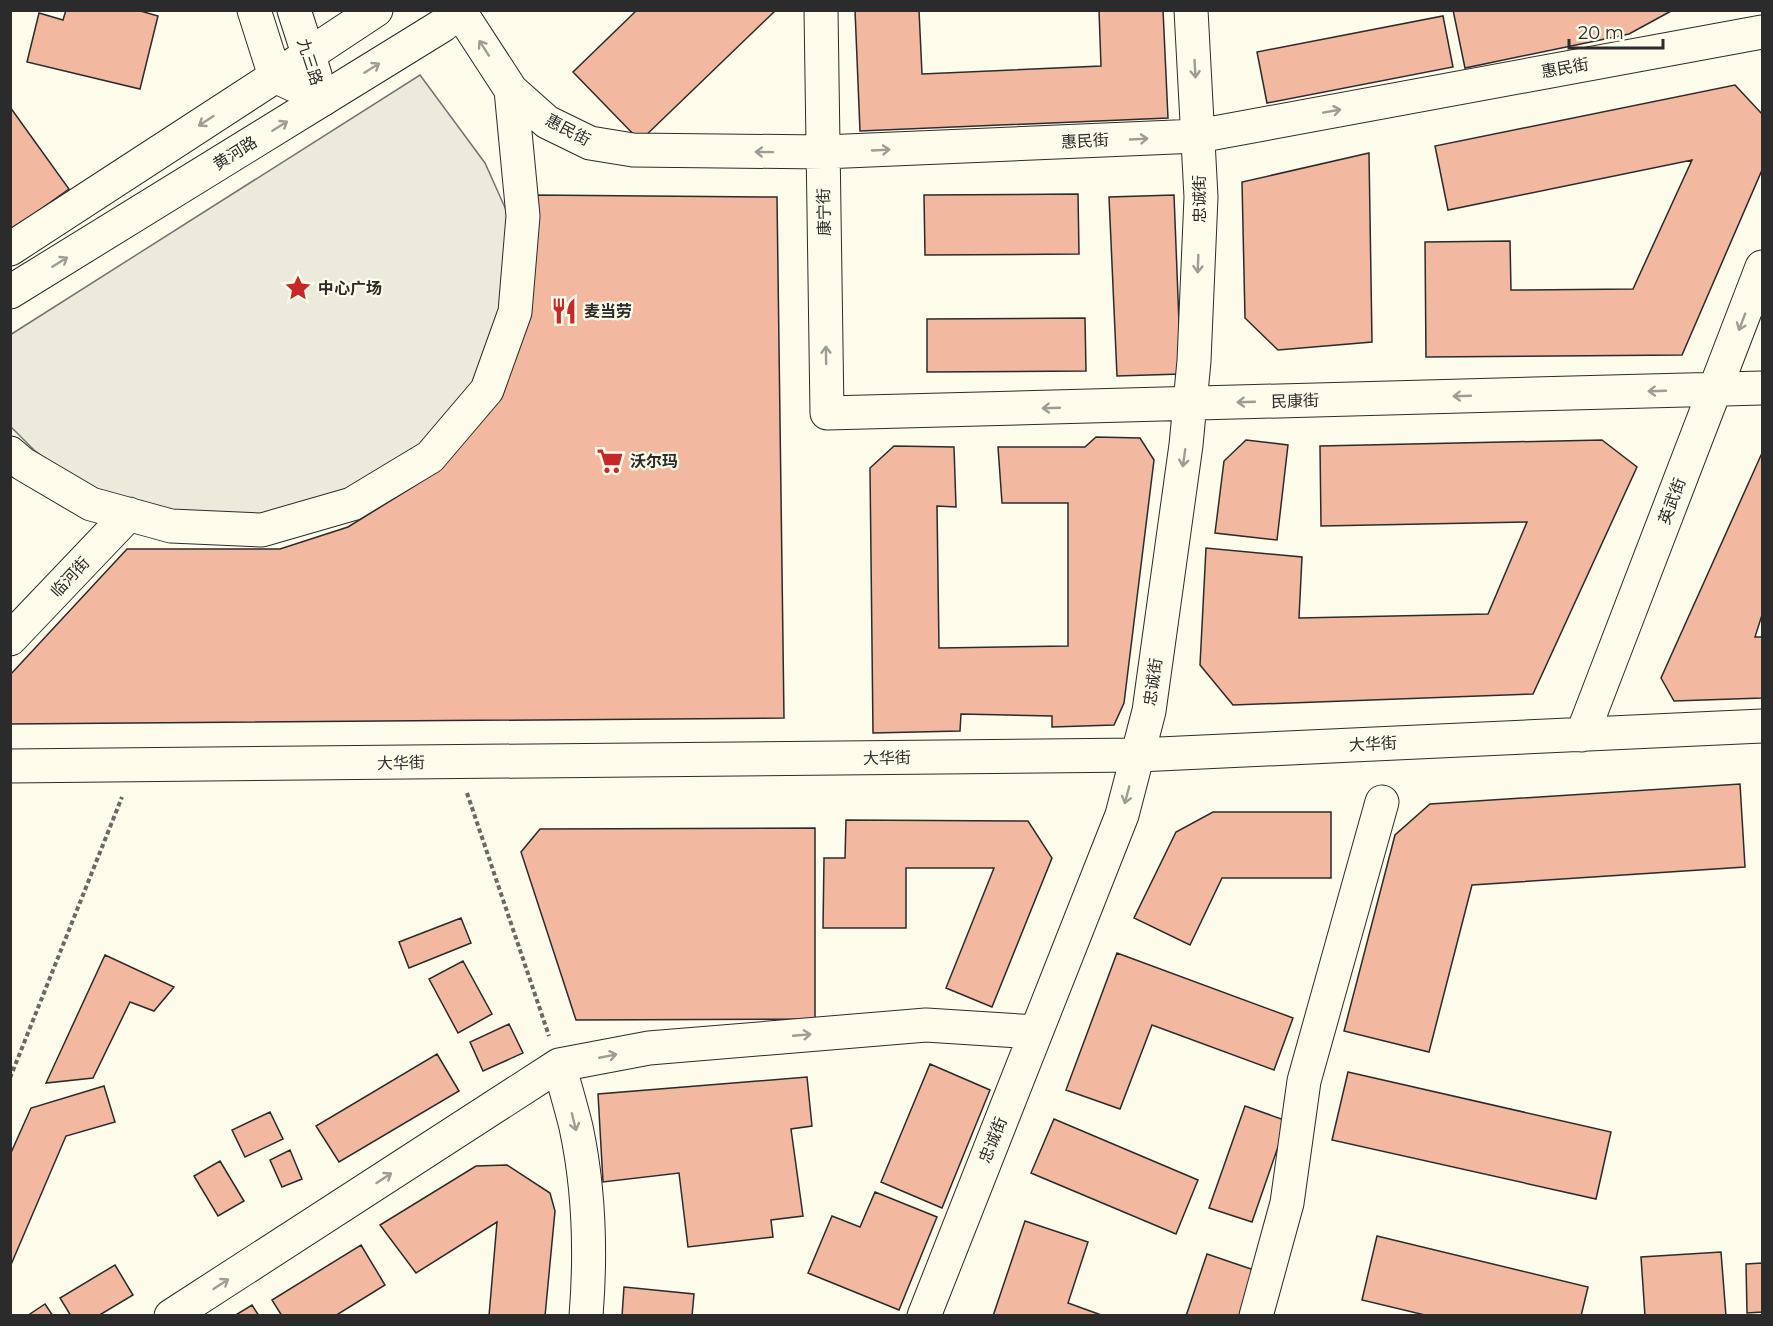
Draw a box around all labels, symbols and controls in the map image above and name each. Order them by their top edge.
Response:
scale bar [1569,12,1664,50]
text: 20 m [1578,22,1624,44]
street label: 九三路 [294,36,326,88]
one-way arrow [478,40,490,57]
street label: 惠民街 [1540,54,1590,82]
one-way arrow [1189,58,1200,78]
one-way arrow [363,62,380,74]
one-way arrow [1321,106,1341,117]
street label: 惠民街 [542,110,594,150]
one-way arrow [198,115,215,127]
one-way arrow [271,119,288,131]
street label: 惠民街 [1061,130,1109,152]
street label: 黄河路 [210,132,260,174]
one-way arrow [1129,133,1149,144]
one-way arrow [871,144,891,155]
one-way arrow [755,146,775,157]
street label: 忠诚街 [1190,175,1209,223]
street label: 康宁街 [814,188,834,236]
one-way arrow [1192,253,1203,273]
one-way arrow [51,255,68,267]
place icon: 中心广场 [283,273,313,303]
place label: 中心广场 [318,279,382,298]
restaurant icon: 麦当劳 [549,296,579,326]
place label: 麦当劳 [584,302,632,321]
one-way arrow [1735,312,1746,330]
one-way arrow [820,345,832,365]
one-way arrow [1648,385,1668,397]
street label: 民康街 [1271,391,1319,411]
one-way arrow [1453,391,1473,402]
one-way arrow [1237,397,1257,408]
one-way arrow [1042,402,1062,413]
supermarket icon: 沃尔玛 [595,446,625,476]
one-way arrow [1178,448,1189,468]
place label: 沃尔玛 [630,452,678,471]
street label: 英武街 [1655,475,1689,527]
street label: 临河街 [47,553,93,601]
street label: 忠诚街 [1140,657,1166,707]
street label: 大华街 [1349,733,1397,755]
street label: 大华街 [863,748,911,768]
street label: 大华街 [377,753,425,773]
one-way arrow [1121,785,1133,804]
one-way arrow [791,1029,811,1040]
one-way arrow [598,1050,618,1061]
one-way arrow [568,1112,580,1131]
street label: 忠诚街 [975,1114,1011,1166]
one-way arrow [376,1172,392,1184]
one-way arrow [212,1277,229,1290]

